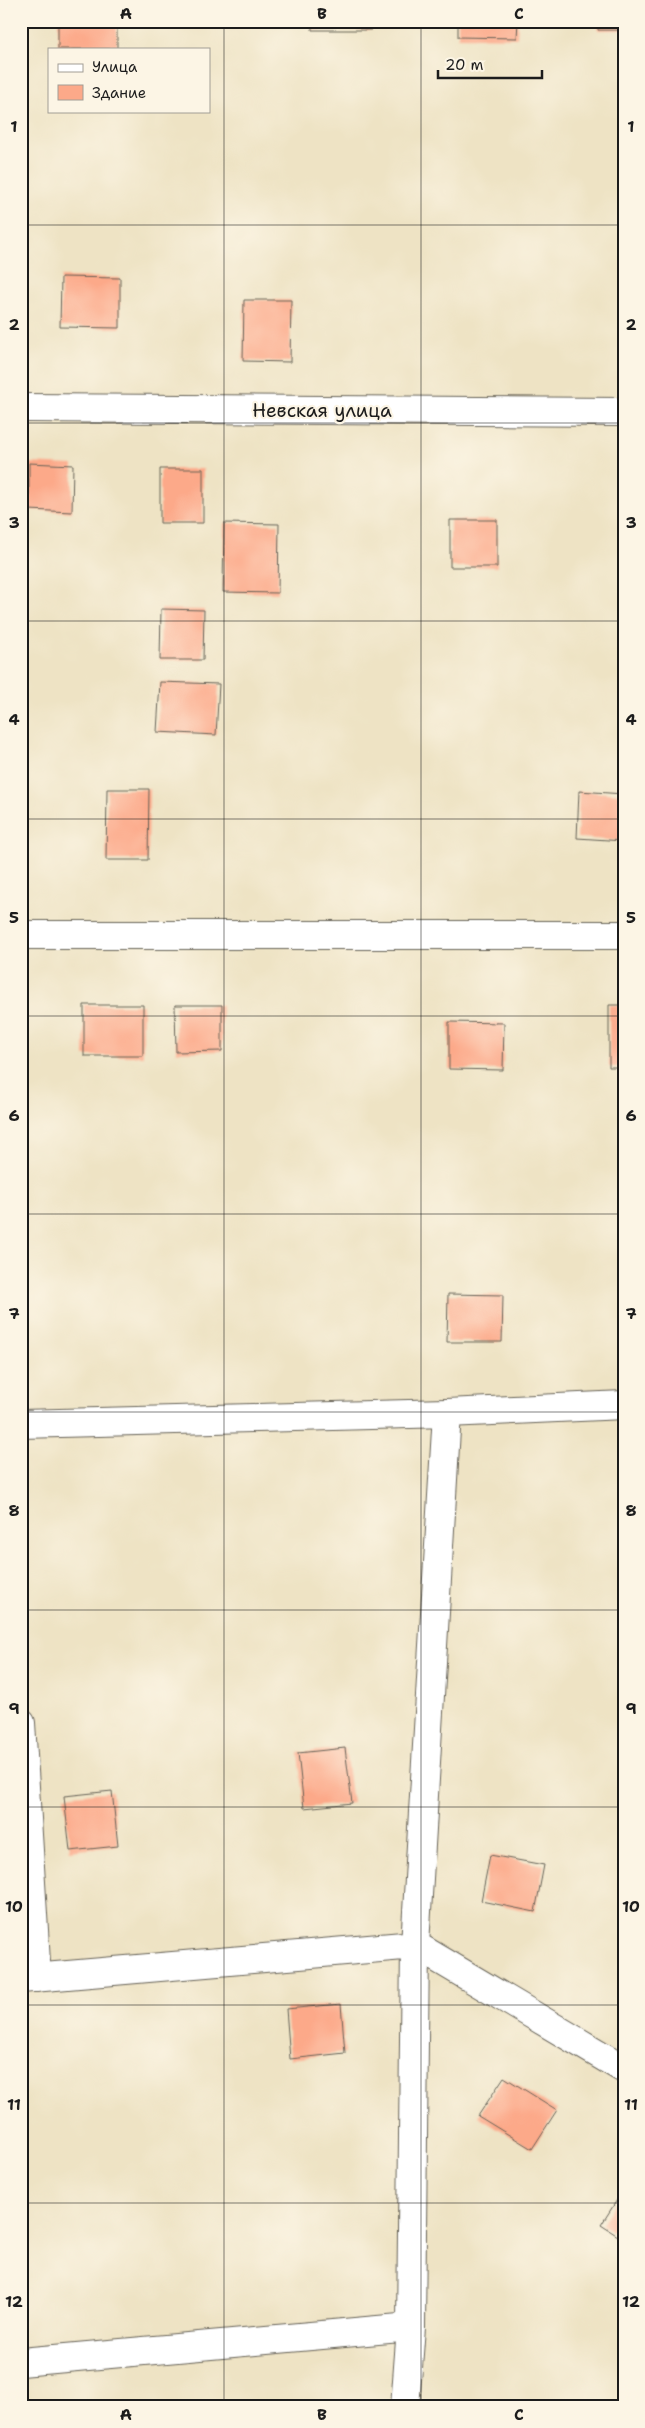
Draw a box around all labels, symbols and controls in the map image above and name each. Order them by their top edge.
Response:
text: A [120,3,132,24]
text: B [317,3,327,24]
text: C [514,3,524,24]
legend [48,48,210,112]
scale bar [438,48,541,80]
text: 20 m [445,55,484,75]
text: Улица [92,57,138,77]
text: Здание [92,83,146,103]
text: 1 [10,116,18,137]
text: 1 [627,116,635,137]
text: 2 [8,314,20,335]
text: 2 [625,314,637,335]
street label: Невская улица [252,398,392,423]
text: 3 [8,512,20,533]
text: 3 [625,512,637,533]
text: 4 [8,709,20,730]
text: 4 [625,709,637,730]
text: 5 [9,907,19,928]
text: 5 [626,907,636,928]
text: 6 [8,1105,20,1126]
text: 6 [625,1105,637,1126]
text: 7 [8,1303,20,1324]
text: 7 [625,1303,637,1324]
text: 8 [8,1500,20,1521]
text: 8 [625,1500,637,1521]
text: 9 [8,1698,20,1719]
text: 9 [625,1698,637,1719]
text: 10 [5,1896,23,1917]
text: 10 [622,1896,640,1917]
text: 11 [7,2094,21,2115]
text: 11 [624,2094,638,2115]
text: 12 [5,2291,23,2312]
text: 12 [622,2291,640,2312]
text: A [120,2404,132,2425]
text: B [317,2404,327,2425]
text: C [514,2404,524,2425]

